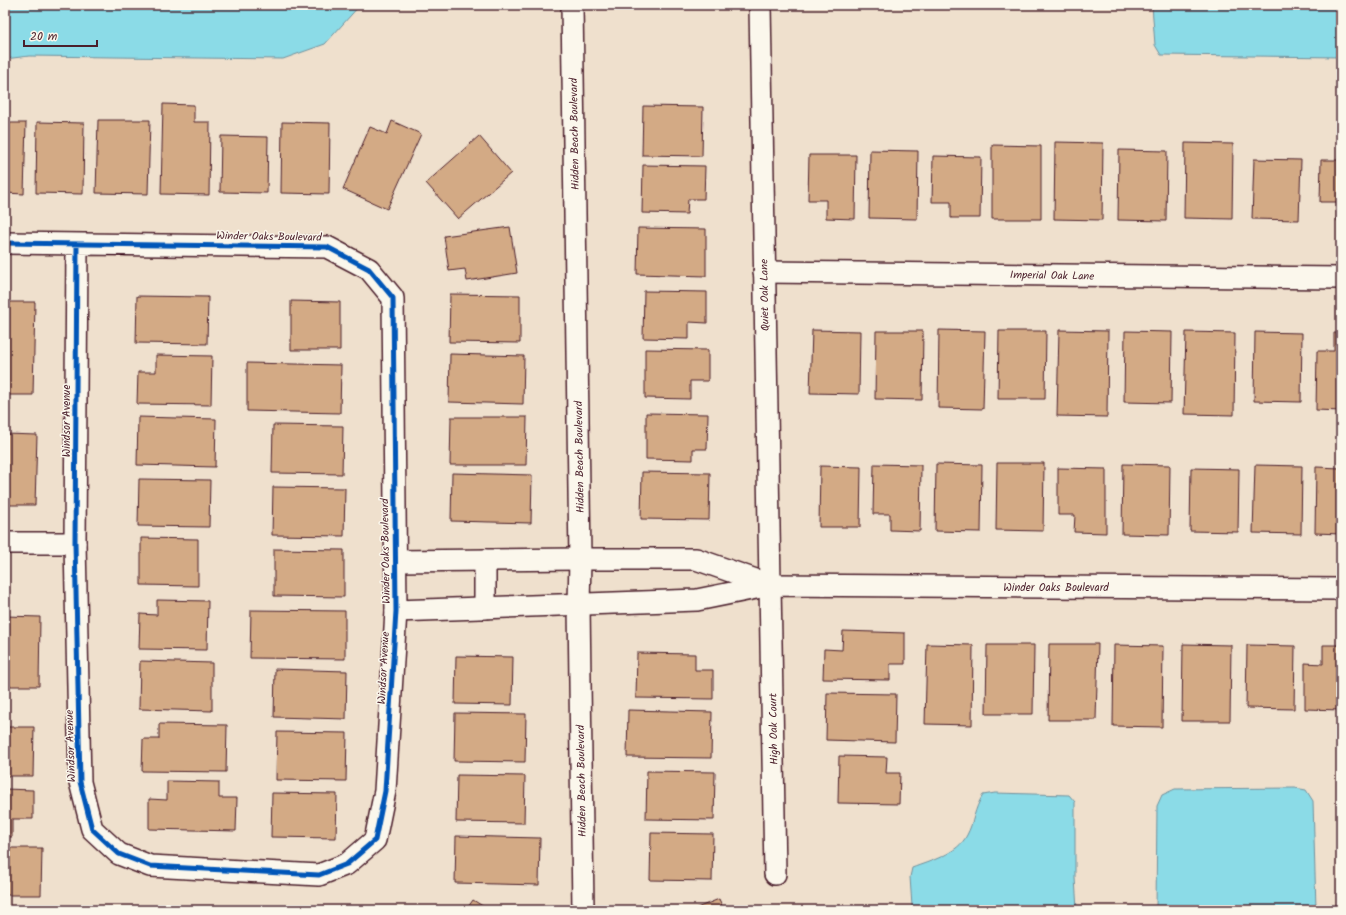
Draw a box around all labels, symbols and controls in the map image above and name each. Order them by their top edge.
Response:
scale bar [24,22,97,48]
text: 20 m [30,27,58,46]
street label: Hidden Beach Boulevard [565,77,585,190]
street label: Winder Oaks Boulevard [216,227,322,247]
street label: Quiet Oak Lane [755,259,775,331]
street label: Imperial Oak Lane [1010,266,1094,286]
street label: Windsor Avenue [58,385,76,457]
street label: Hidden Beach Boulevard [570,400,590,513]
street label: Winder Oaks Boulevard [376,498,396,604]
street label: Winder Oaks Boulevard [1003,579,1109,597]
street label: Windsor Avenue [373,631,395,705]
street label: High Oak Court [764,692,784,765]
street label: Windsor Avenue [61,709,81,783]
street label: Hidden Beach Boulevard [572,724,592,837]

